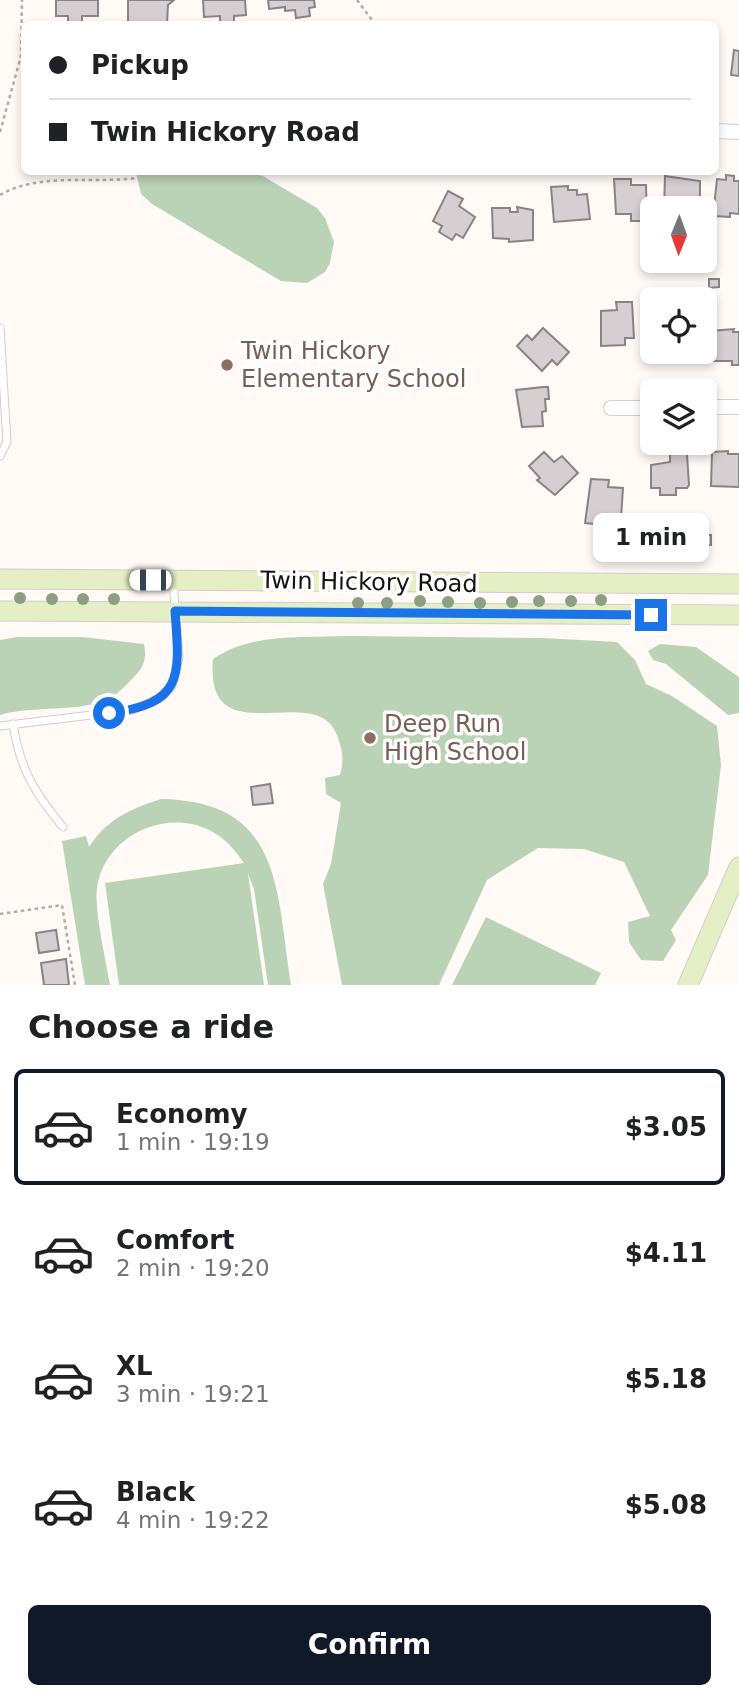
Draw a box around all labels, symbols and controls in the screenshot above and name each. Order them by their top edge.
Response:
text: Pickup [91,50,189,80]
text: Twin Hickory Road [91,117,360,147]
north arrow [640,196,718,273]
map controls [640,196,717,455]
button: locate [640,287,717,364]
place label: Twin Hickory Elementary School [240,337,466,393]
marker: Twin Hickory Elementary School [219,357,235,373]
button: layers [640,378,717,455]
callout: 1 min [593,514,709,562]
text: 1 min [615,524,687,550]
street label: Twin Hickory Road [259,566,478,598]
car [130,570,172,591]
route end [635,599,667,631]
route start [93,697,125,729]
place label: Deep Run High School [384,710,526,766]
marker: Deep Run High School [362,730,378,746]
text: Choose a ride [28,1008,274,1046]
icon: car [32,1096,95,1159]
text: Economy [116,1099,247,1129]
text: $3.05 [625,1112,707,1142]
text: 1 min · 19:19 [116,1129,270,1155]
icon: car [32,1222,95,1285]
text: Comfort [116,1225,234,1255]
text: $4.11 [625,1238,707,1268]
text: 2 min · 19:20 [116,1255,270,1281]
icon: car [32,1348,95,1411]
text: XL [116,1351,153,1381]
text: $5.18 [625,1364,707,1394]
text: 3 min · 19:21 [116,1381,270,1407]
icon: car [32,1474,95,1537]
text: Black [116,1477,195,1507]
text: $5.08 [625,1490,707,1520]
text: 4 min · 19:22 [116,1507,270,1533]
button: Confirm [28,1605,711,1685]

